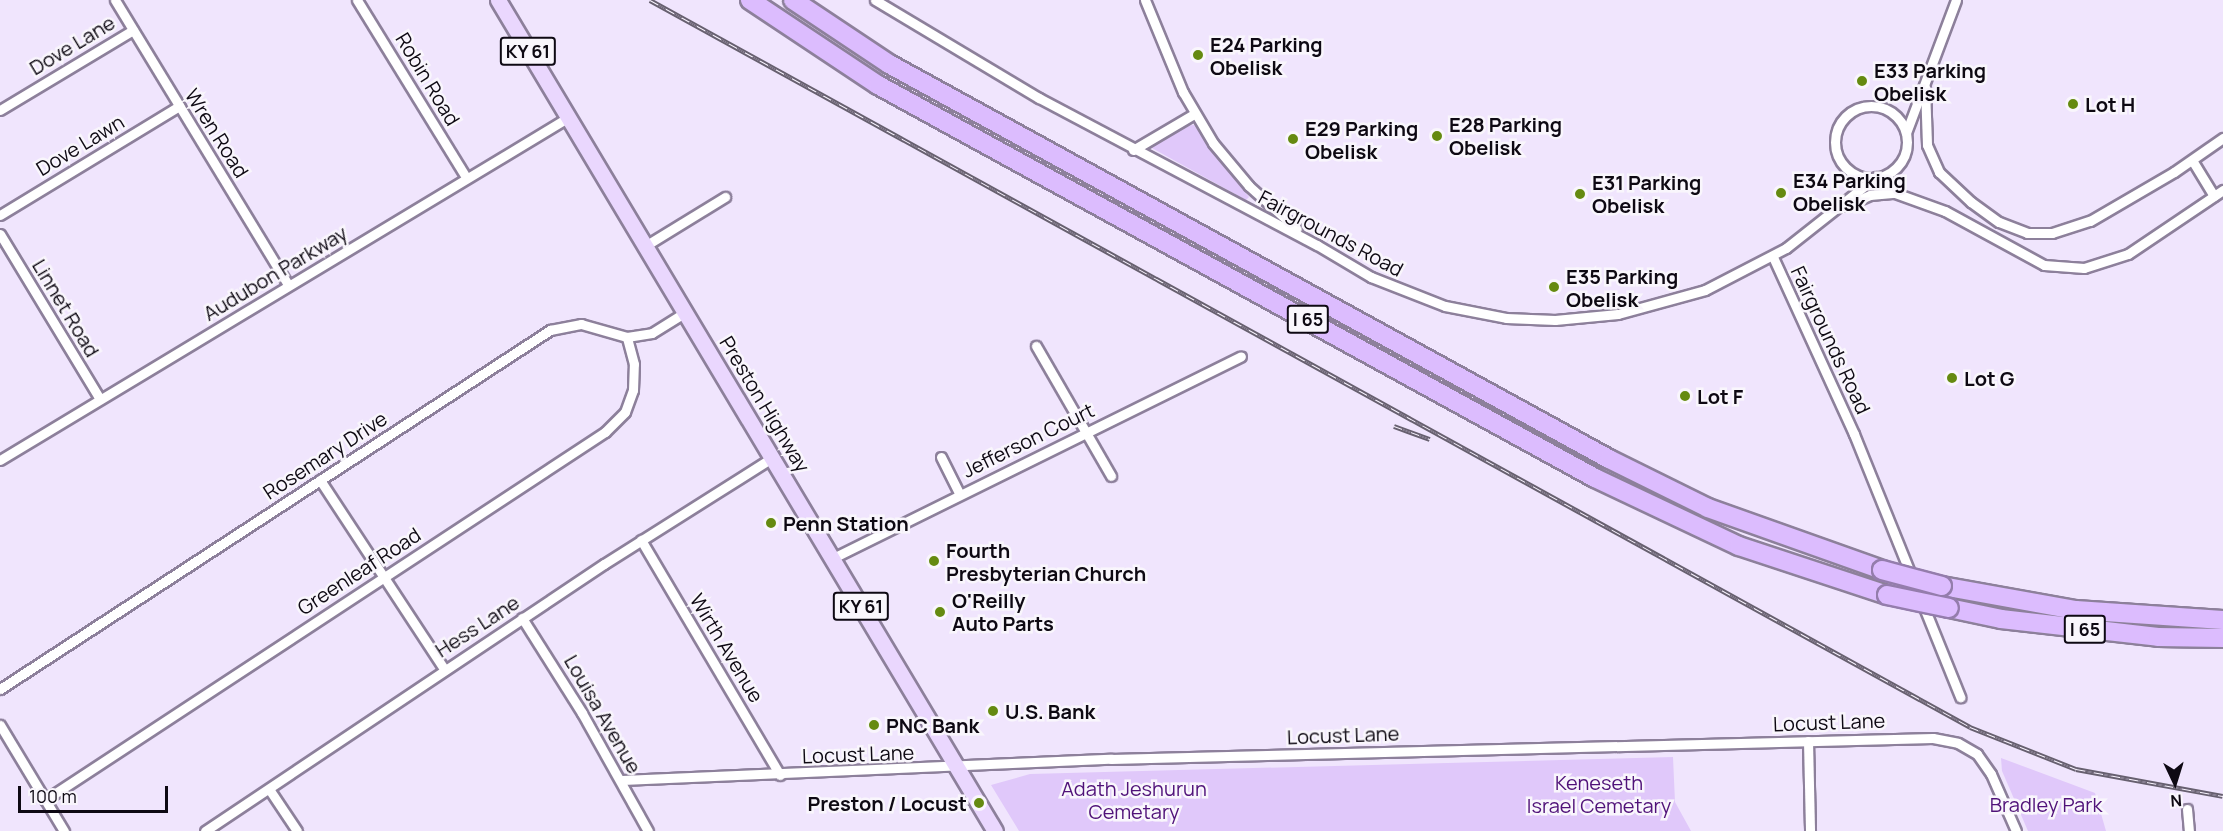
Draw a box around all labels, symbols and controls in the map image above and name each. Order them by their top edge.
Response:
street label: Dove Lane [25,10,119,80]
street label: Robin Road [391,28,465,130]
place label: E24 Parking Obelisk [1210,32,1323,79]
road number: KY 61 [498,36,558,66]
marker: E24 Parking Obelisk [1191,48,1205,62]
place label: E33 Parking Obelisk [1874,58,1986,105]
marker: E33 Parking Obelisk [1855,74,1869,88]
street label: Wren Road [180,84,254,182]
place label: Lot H [2085,92,2135,116]
marker: Lot H [2066,97,2080,111]
street label: Dove Lawn [32,109,128,181]
place label: E28 Parking Obelisk [1449,112,1562,159]
place label: E29 Parking Obelisk [1305,116,1418,163]
marker: E28 Parking Obelisk [1430,129,1444,143]
marker: E29 Parking Obelisk [1286,132,1300,146]
place label: E34 Parking Obelisk [1793,169,1906,216]
place label: E31 Parking Obelisk [1592,170,1701,217]
street label: Fairgrounds Road [1255,185,1407,281]
marker: E34 Parking Obelisk [1774,186,1788,200]
marker: E31 Parking Obelisk [1573,187,1587,201]
street label: Audubon Parkway [199,221,351,325]
street label: Linnet Road [27,255,105,361]
street label: Fairgrounds Road [1786,262,1876,418]
place label: E35 Parking Obelisk [1566,264,1678,311]
marker: E35 Parking Obelisk [1547,280,1561,294]
road number: I 65 [1286,304,1330,334]
street label: Preston Highway [715,332,815,476]
place label: Lot G [1964,366,2014,390]
marker: Lot G [1945,371,1959,385]
place label: Lot F [1697,384,1743,408]
marker: Lot F [1678,389,1692,403]
street label: Jefferson Court [958,398,1098,482]
street label: Rosemary Drive [259,406,391,504]
place label: Penn Station [783,511,909,535]
marker: Penn Station [764,516,778,530]
street label: Greenleaf Road [293,522,425,620]
place label: Fourth Presbyterian Church [946,538,1146,585]
marker: Fourth Presbyterian Church [927,554,941,568]
place label: O'Reilly Auto Parts [952,588,1054,635]
street label: Wirth Avenue [685,589,769,707]
street label: Hess Lane [431,590,523,662]
road number: KY 61 [831,591,891,621]
marker: O'Reilly Auto Parts [933,605,947,619]
road number: I 65 [2062,614,2108,644]
street label: Louisa Avenue [559,651,647,777]
place label: U.S. Bank [1005,699,1095,723]
marker: U.S. Bank [986,704,1000,718]
street label: Locust Lane [1772,708,1886,736]
place label: PNC Bank [886,713,979,737]
marker: PNC Bank [867,718,881,732]
street label: Locust Lane [1286,721,1400,749]
street label: Locust Lane [801,740,915,768]
north arrow [2145,753,2205,813]
park label: Keneseth Israel Cemetary [1527,771,1671,818]
scale bar [21,774,171,812]
park label: Adath Jeshurun Cemetary [1061,777,1207,824]
text: 100 m [29,784,77,808]
text: N [2170,790,2183,812]
place label: Preston / Locust [807,791,967,815]
park label: Bradley Park [1990,792,2102,816]
marker: Preston / Locust [972,796,986,810]

